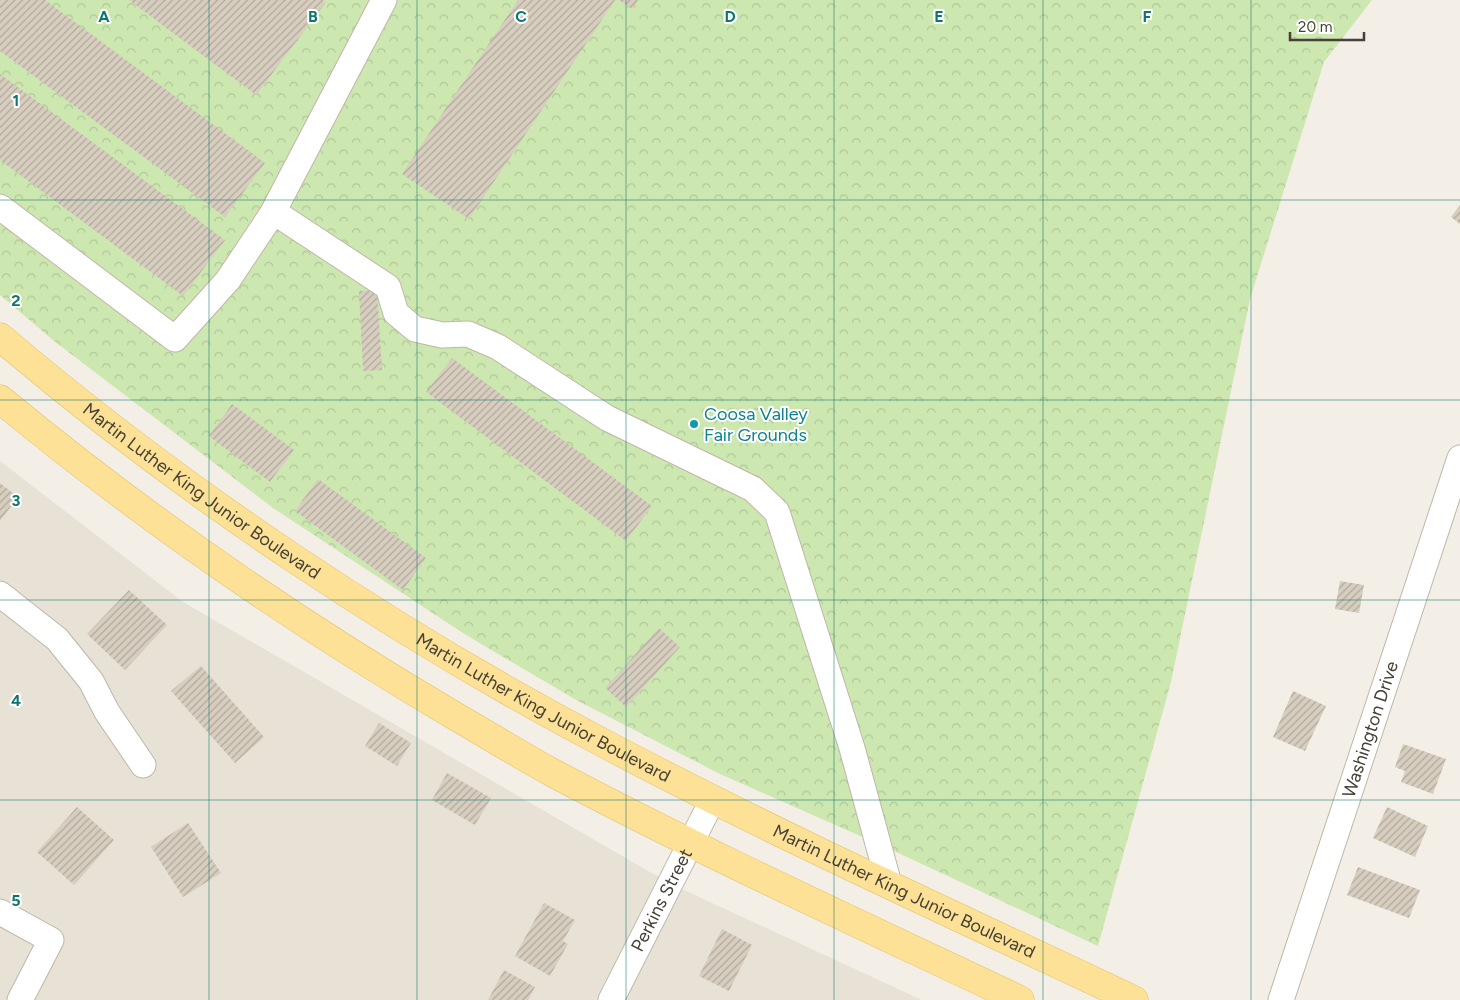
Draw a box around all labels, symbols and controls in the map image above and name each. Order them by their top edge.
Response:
text: A [98,7,110,26]
text: B [308,7,318,26]
text: C [515,7,527,26]
text: D [724,7,736,26]
text: E [934,7,944,26]
text: F [1143,7,1152,26]
scale bar [1290,10,1364,42]
text: 20 m [1298,18,1332,36]
text: 1 [13,91,19,110]
text: 2 [11,291,21,310]
street label: Martin Luther King Junior Boulevard [78,398,325,584]
place label: Coosa Valley Fair Grounds [704,403,808,446]
marker: Coosa Valley Fair Grounds [688,418,700,430]
text: 3 [12,491,21,510]
street label: Martin Luther King Junior Boulevard [412,628,674,787]
street label: Washington Drive [1338,658,1403,800]
text: 4 [11,691,21,710]
street label: Martin Luther King Junior Boulevard [769,820,1039,963]
street label: Perkins Street [626,845,697,955]
text: 5 [11,891,21,910]

